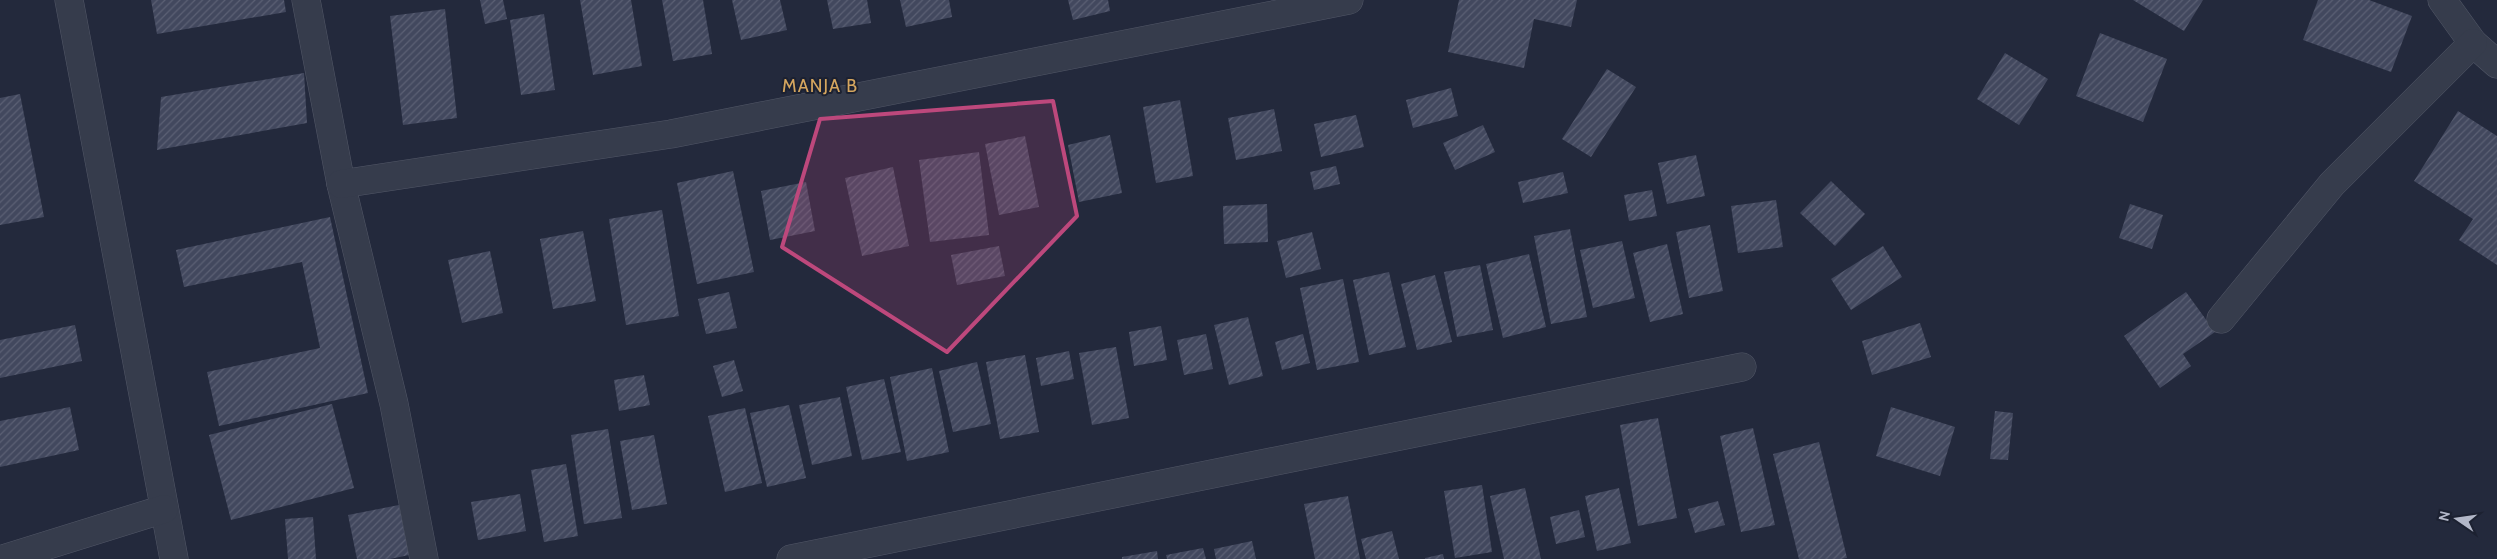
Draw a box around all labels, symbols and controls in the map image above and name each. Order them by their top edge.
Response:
district label: MANJA B [782,75,858,97]
north arrow [2432,494,2482,544]
text: N [2434,509,2454,523]

